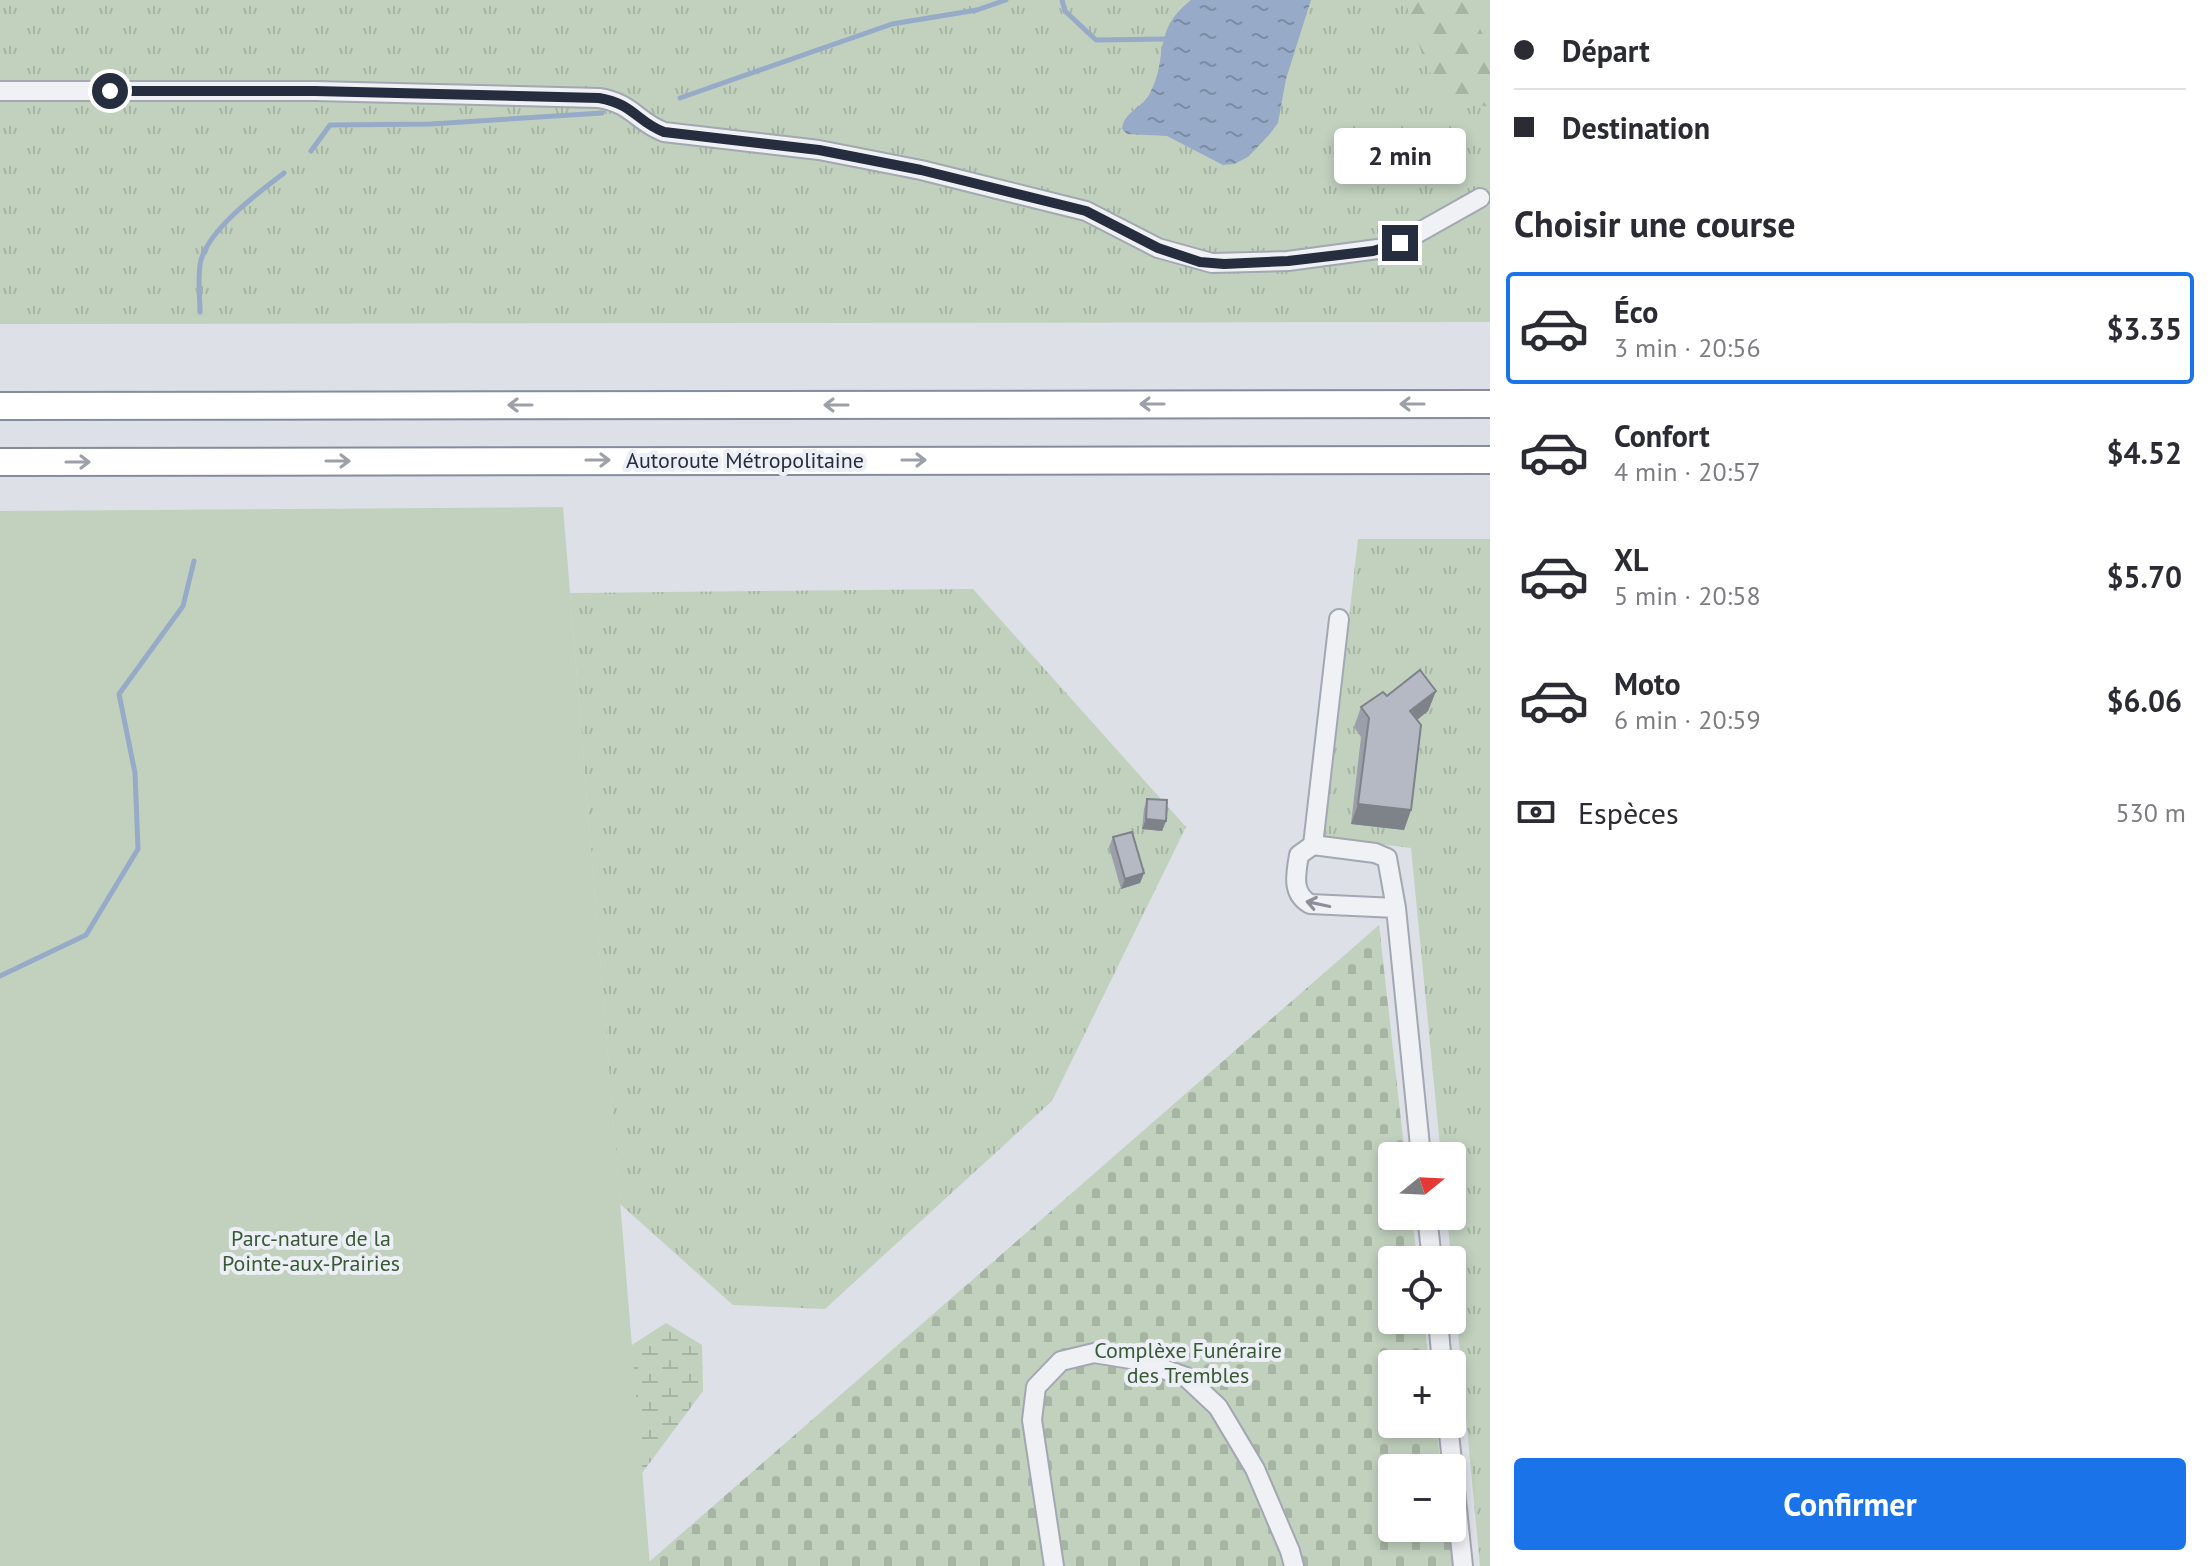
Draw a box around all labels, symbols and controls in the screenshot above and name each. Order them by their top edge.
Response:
text: Départ [1562,31,1650,70]
route start [92,73,128,109]
text: Destination [1562,108,1710,147]
callout: 2 min [1334,127,1466,183]
text: 2 min [1368,139,1432,172]
text: Choisir une course [1514,200,1796,247]
route end [1382,225,1418,261]
icon: car [1518,292,1590,364]
text: Éco [1614,292,1658,331]
text: $3.35 [2107,309,2182,348]
text: 3 min · 20:56 [1614,331,1761,364]
one-way arrow [1139,396,1166,412]
one-way arrow [1399,396,1426,412]
one-way arrow [507,397,534,413]
one-way arrow [823,397,850,413]
icon: car [1518,416,1590,488]
text: Confort [1614,416,1710,455]
text: $4.52 [2107,433,2182,472]
street label: Autoroute Métropolitaine [626,446,864,474]
one-way arrow [584,452,611,468]
one-way arrow [900,452,927,468]
one-way arrow [324,453,351,469]
one-way arrow [64,454,91,470]
text: 4 min · 20:57 [1614,455,1761,488]
icon: car [1518,540,1590,612]
text: XL [1614,540,1648,579]
text: $5.70 [2107,557,2182,596]
text: 5 min · 20:58 [1614,579,1761,612]
icon: car [1518,664,1590,736]
text: Moto [1614,664,1681,703]
text: $6.06 [2107,681,2182,720]
text: 6 min · 20:59 [1614,703,1761,736]
icon: cash [1514,790,1558,834]
text: Espèces [1578,793,1679,832]
text: 530 m [2115,796,2186,829]
one-way arrow [1306,896,1332,911]
north arrow [1378,1142,1466,1230]
map controls [1378,1142,1466,1542]
park label: Parc-nature de la Pointe-aux-Prairies [222,1224,400,1277]
button: locate [1378,1246,1466,1334]
park label: Complèxe Funéraire des Trembles [1094,1336,1282,1389]
button: + [1378,1350,1466,1438]
button: − [1378,1454,1466,1542]
button: Confirmer [1514,1458,2186,1550]

